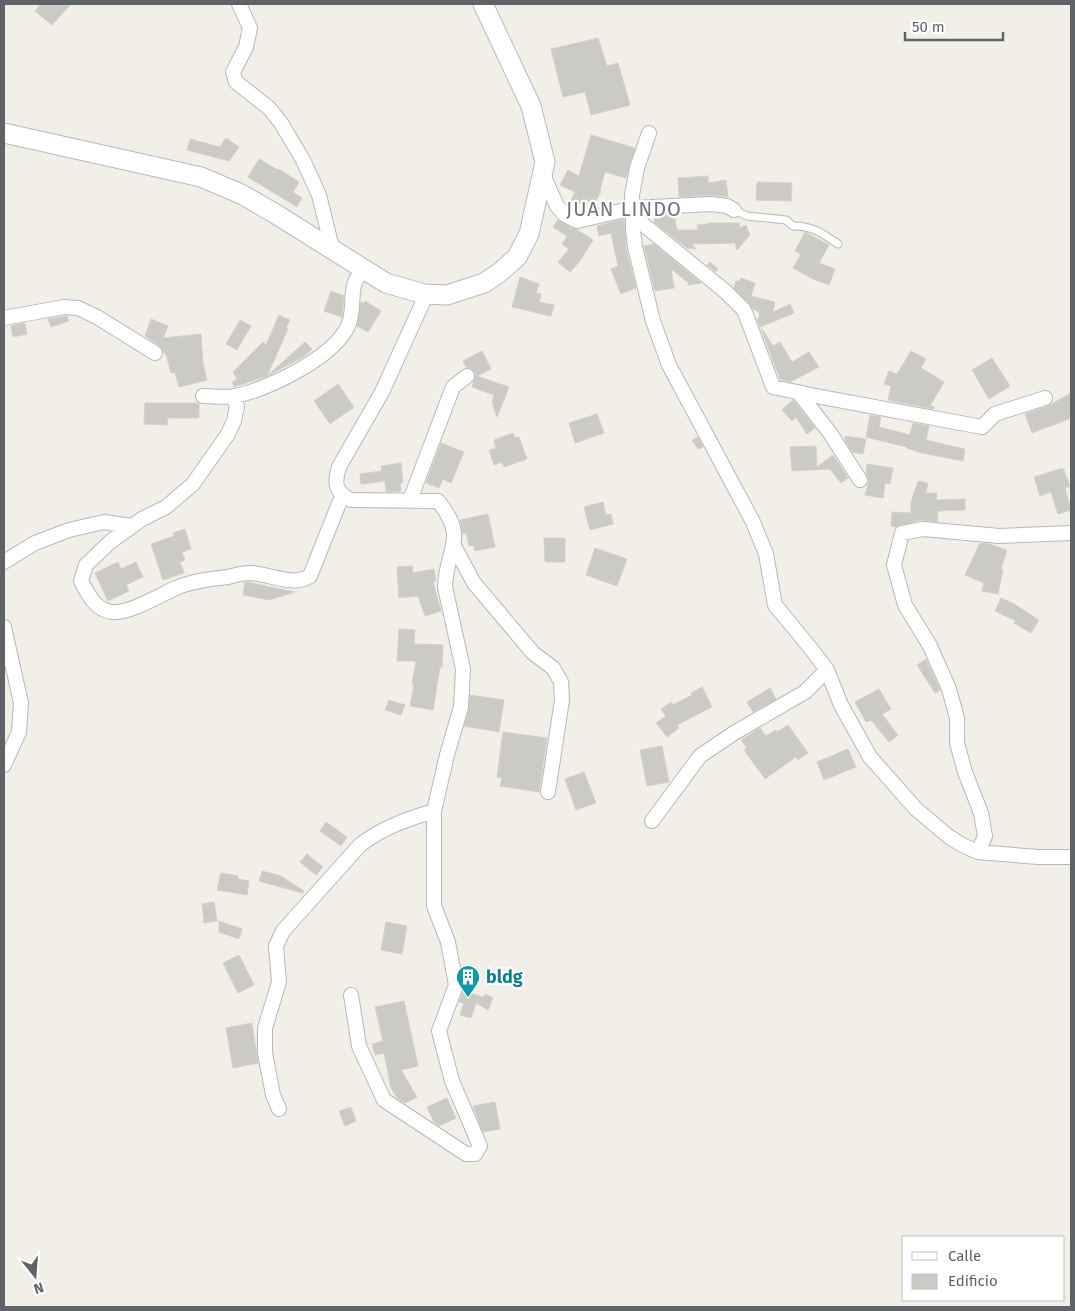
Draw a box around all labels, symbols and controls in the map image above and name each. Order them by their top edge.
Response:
scale bar [905,10,1002,42]
text: 50 m [912,18,945,36]
district label: JUAN LINDO [566,197,682,221]
building icon: bldg [455,964,481,998]
place label: bldg [486,966,523,988]
legend [902,1236,1065,1301]
text: Calle [948,1247,981,1265]
north arrow [10,1251,60,1301]
text: Edificio [948,1272,998,1290]
text: N [32,1278,46,1297]

